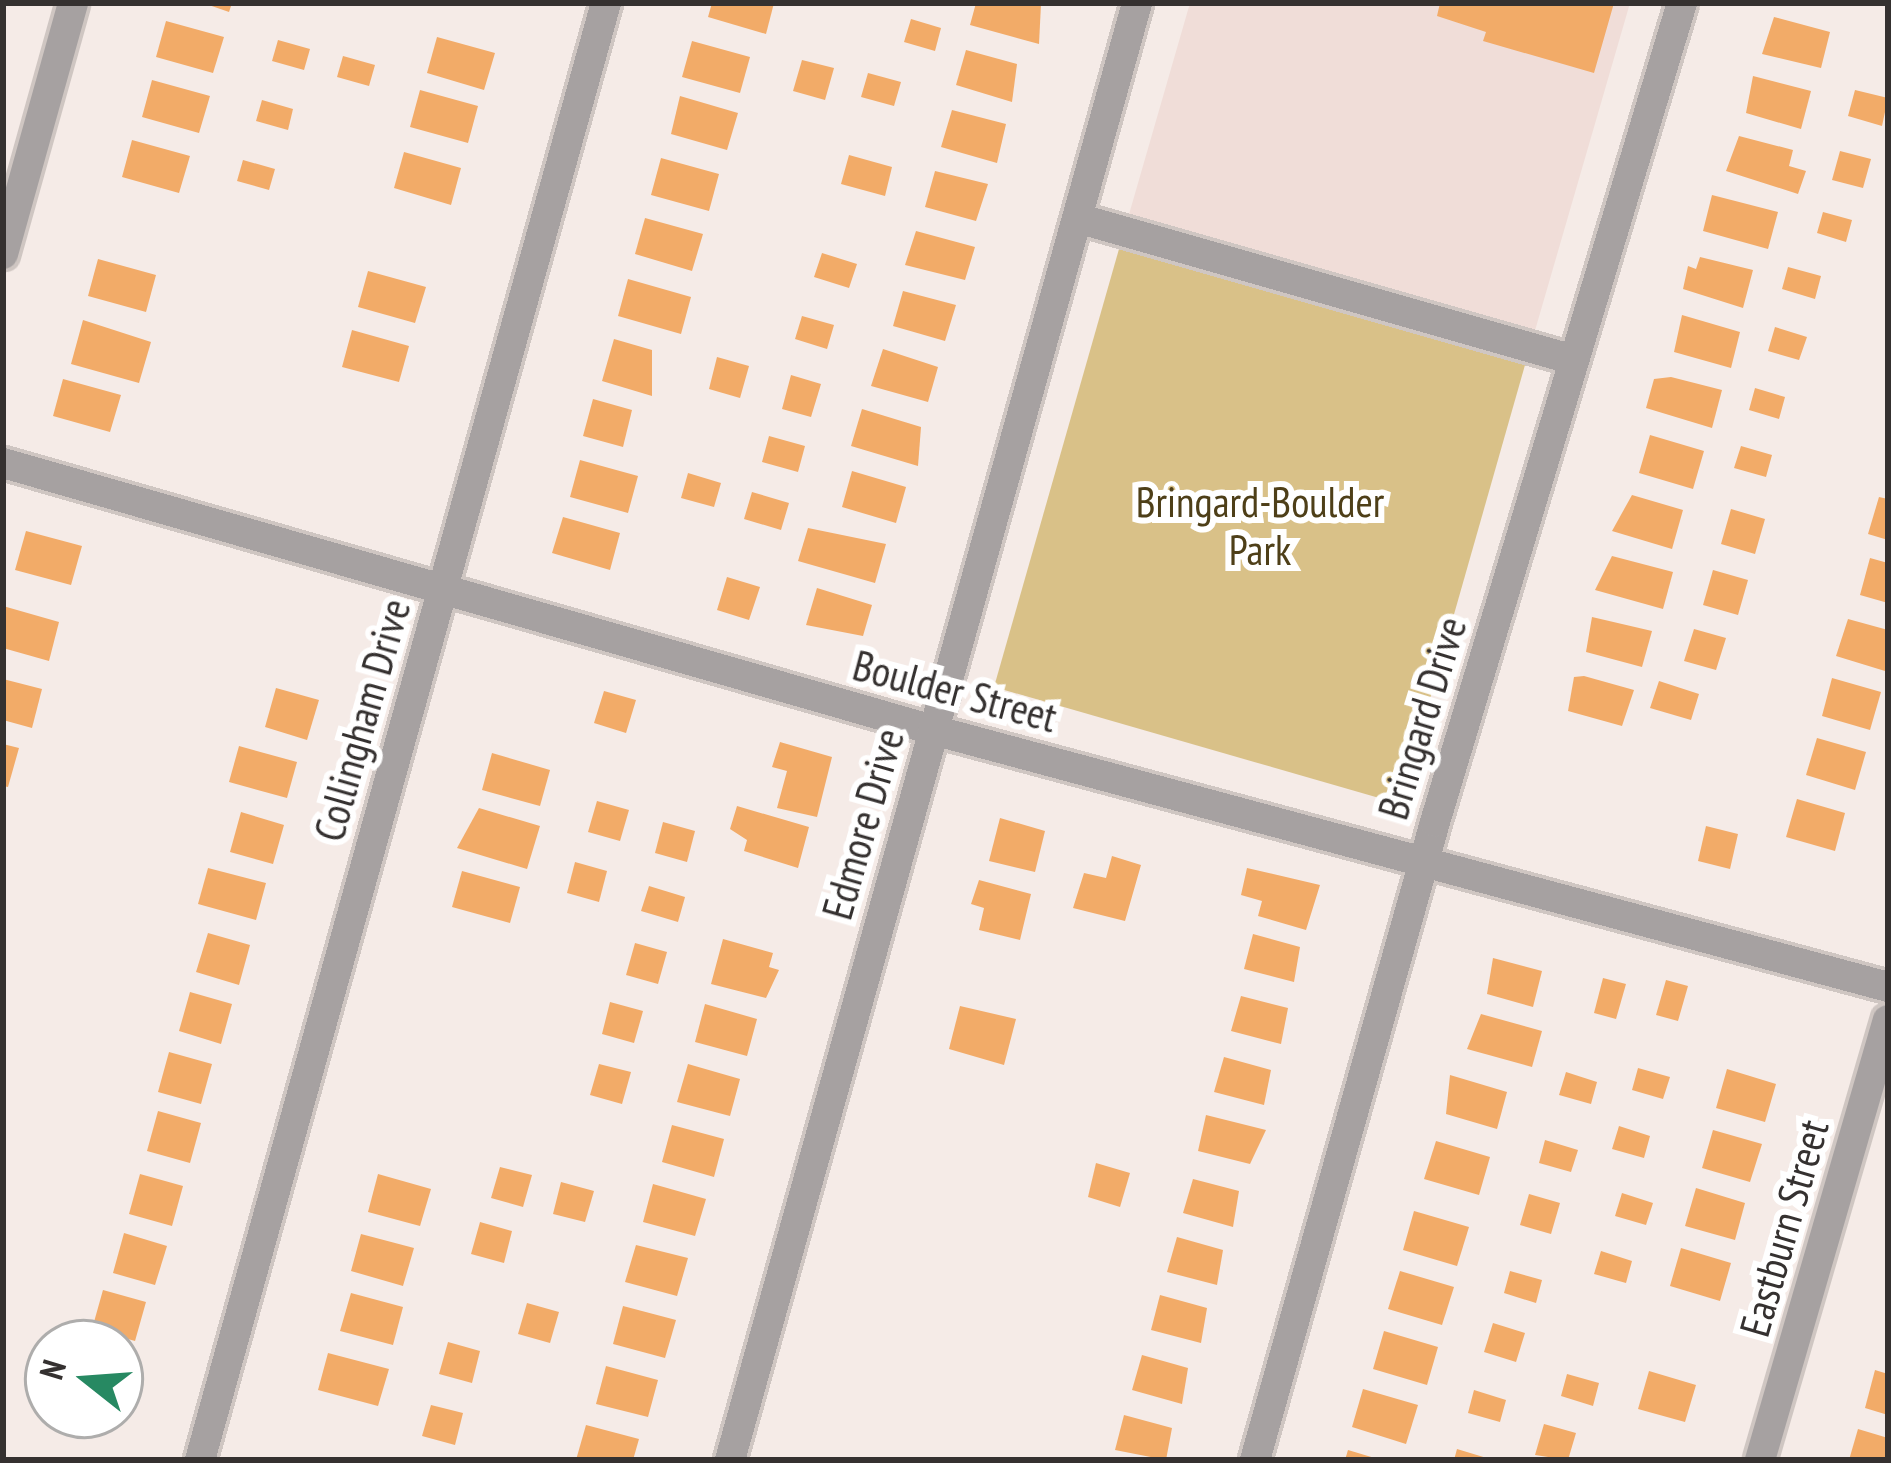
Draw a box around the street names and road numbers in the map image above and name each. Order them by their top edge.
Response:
street label: Collingham Drive [303,593,421,847]
street label: Bringard Drive [1367,611,1477,825]
street label: Boulder Street [848,640,1062,742]
street label: Edmore Drive [812,723,914,925]
street label: Eastburn Street [1729,1114,1839,1342]

